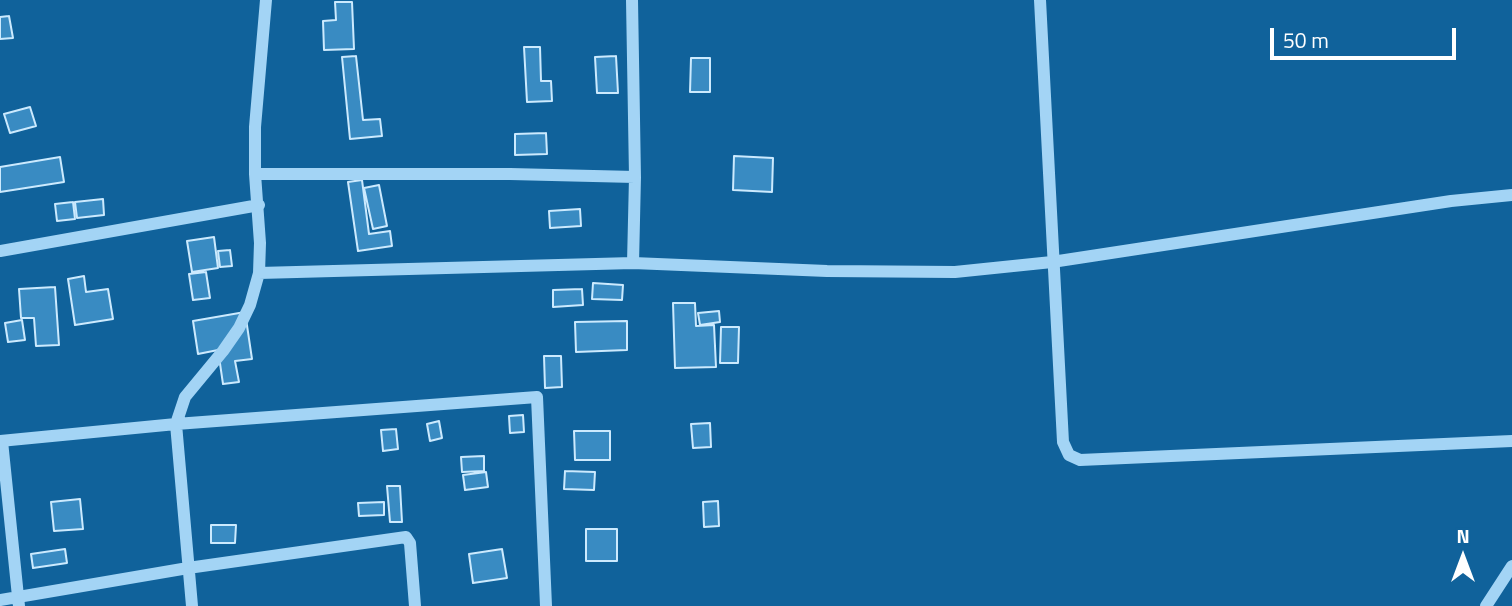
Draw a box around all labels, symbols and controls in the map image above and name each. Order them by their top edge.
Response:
scale bar [1274,14,1460,58]
text: 50 m [1283,24,1329,56]
text: N [1456,521,1470,550]
north arrow [1428,522,1498,592]

